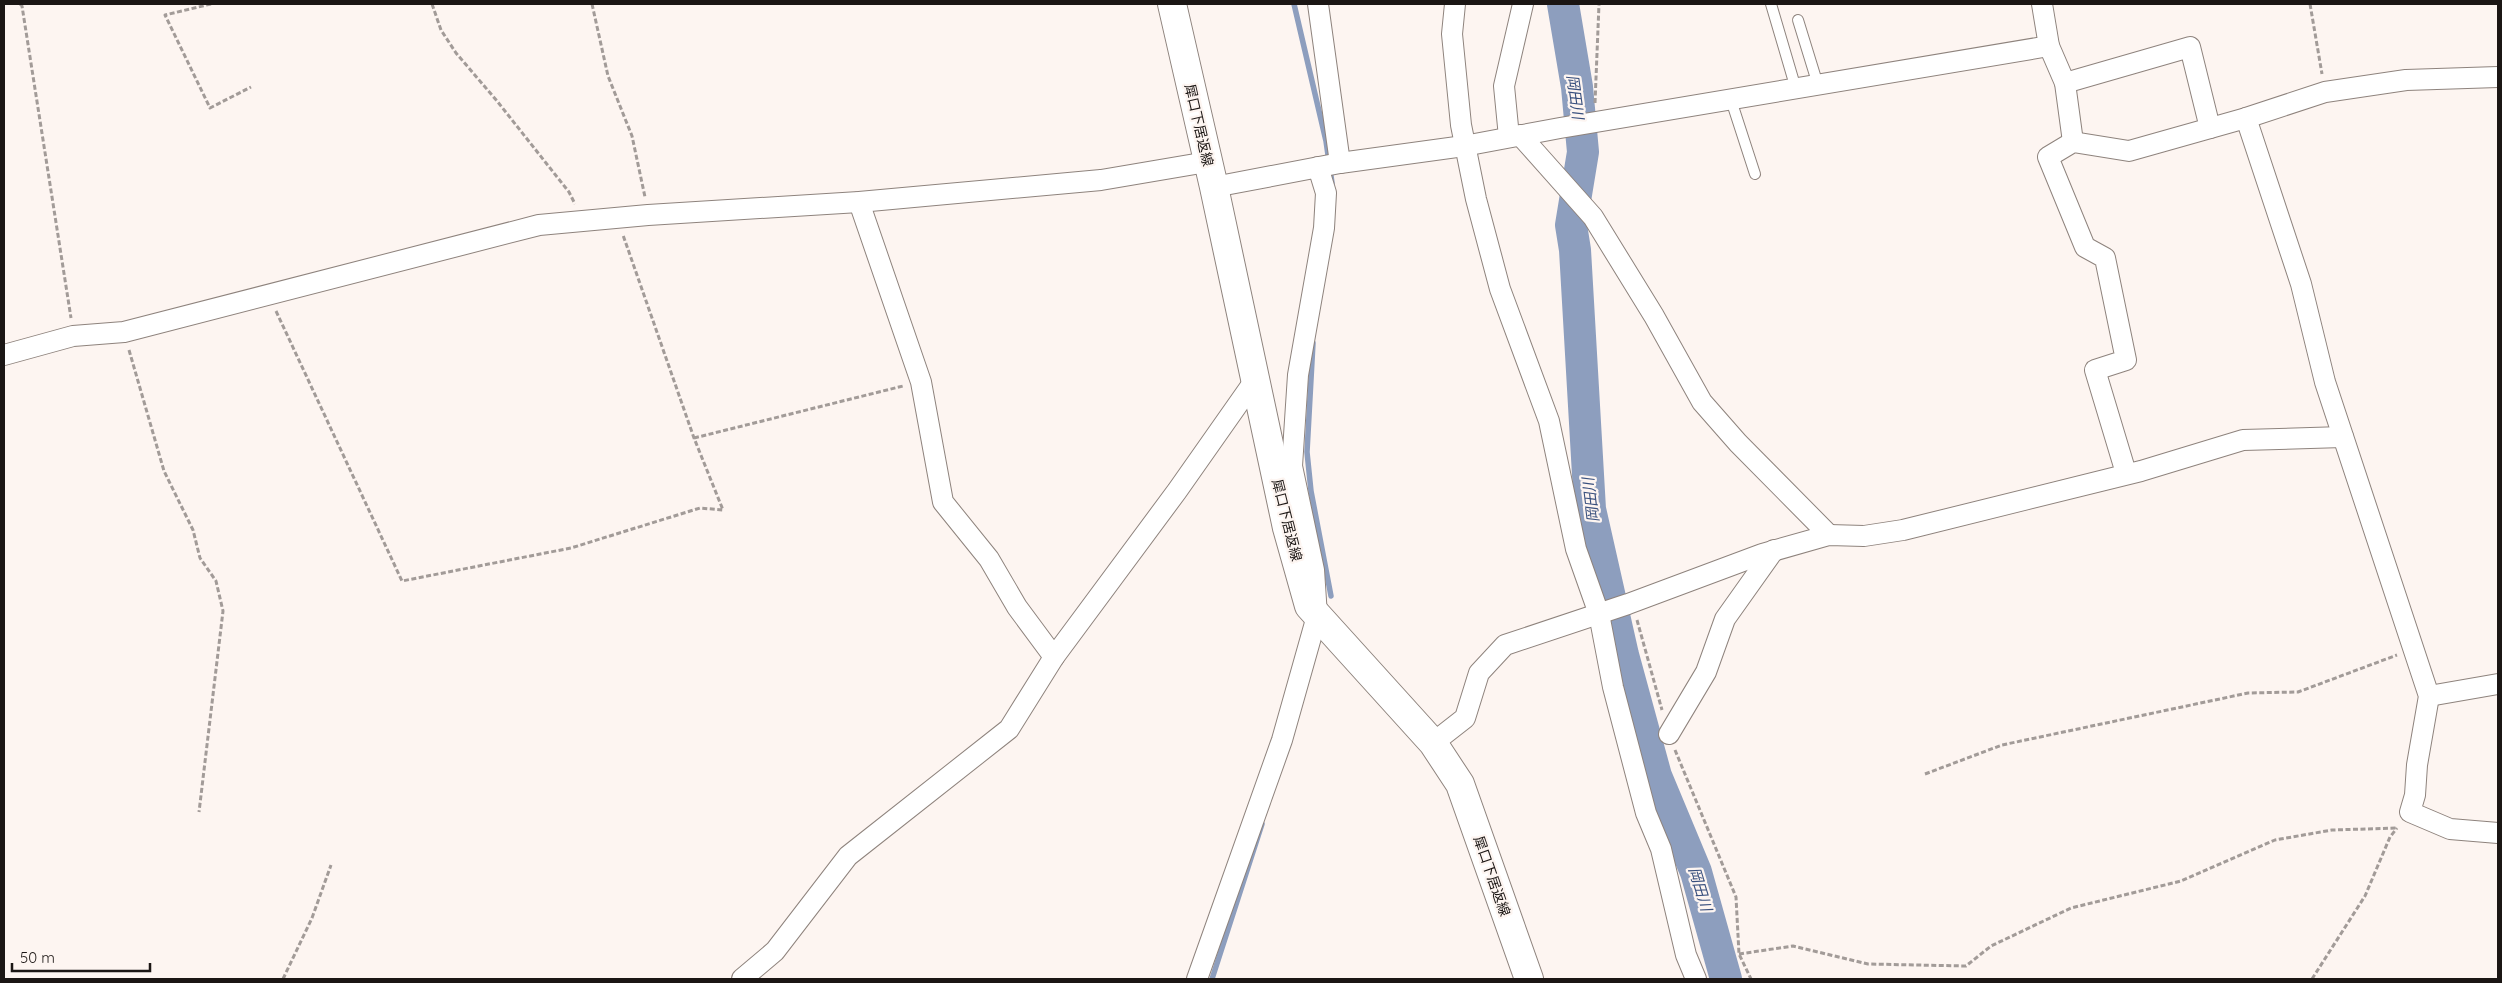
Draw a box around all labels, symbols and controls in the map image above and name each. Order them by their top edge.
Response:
water label: 岡田川 [1563,73,1588,123]
street label: 犀口下居返線 [1181,82,1217,168]
water label: 岡田川 [1578,475,1603,524]
street label: 犀口下居返線 [1268,477,1306,563]
street label: 犀口下居返線 [1470,833,1514,919]
water label: 岡田川 [1685,865,1717,915]
scale bar [12,940,150,972]
text: 50 m [20,948,55,967]

